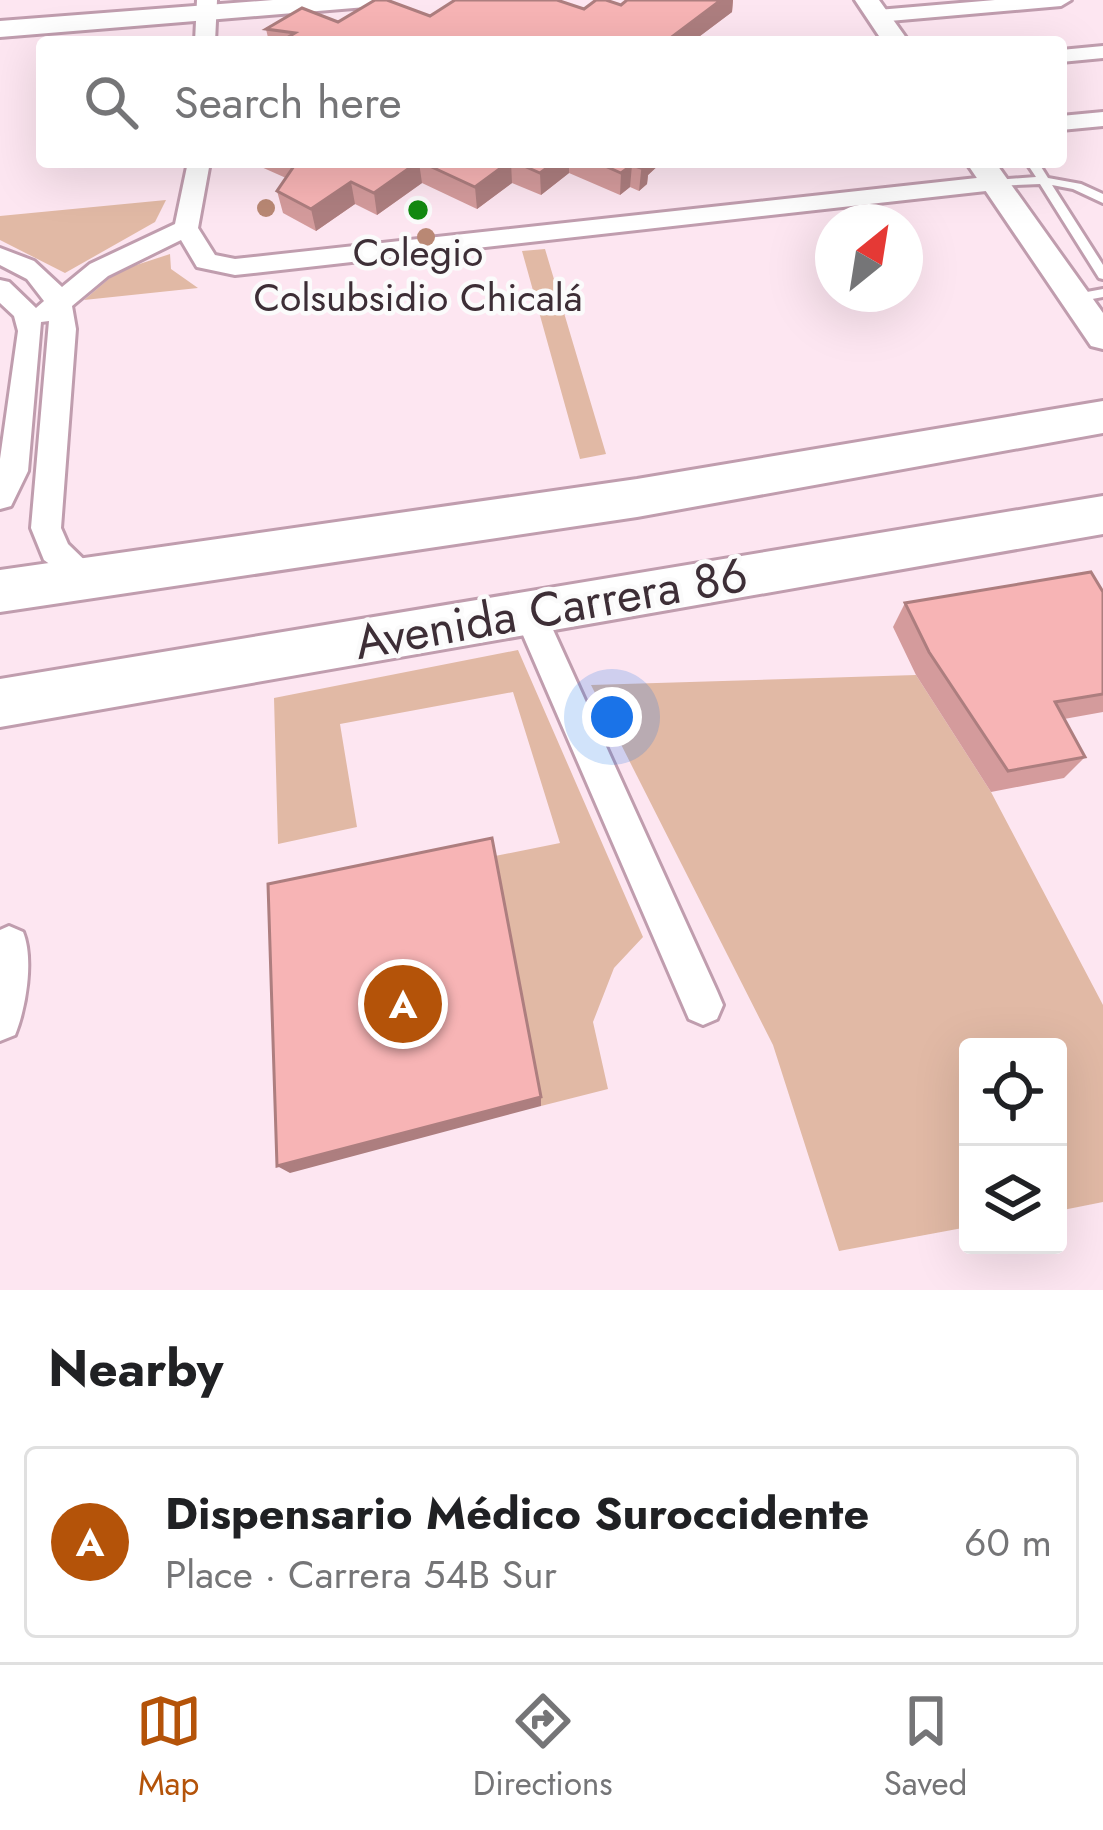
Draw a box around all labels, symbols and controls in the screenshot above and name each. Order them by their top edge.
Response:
search box [36,36,1067,168]
icon: search [78,69,144,135]
text: Search here [174,70,402,135]
marker: Colegio Colsubsidio Chicalá [405,197,431,223]
north arrow [815,204,923,312]
place label: Colegio Colsubsidio Chicalá [253,224,583,326]
street label: Avenida Carrera 86 [349,540,753,677]
your location [582,687,642,747]
pin: A [364,959,442,1049]
map controls [959,1038,1067,1254]
button: locate [959,1038,1067,1146]
button: layers [959,1146,1067,1254]
text: Nearby [48,1331,223,1405]
text: Dispensario Médico Suroccidente [165,1481,869,1546]
text: A [76,1514,104,1571]
text: 60 m [964,1514,1052,1571]
text: Place · Carrera 54B Sur [165,1546,557,1603]
tab: Map [136,1688,202,1807]
tab: Directions [473,1688,613,1807]
tab: Saved [884,1688,967,1807]

